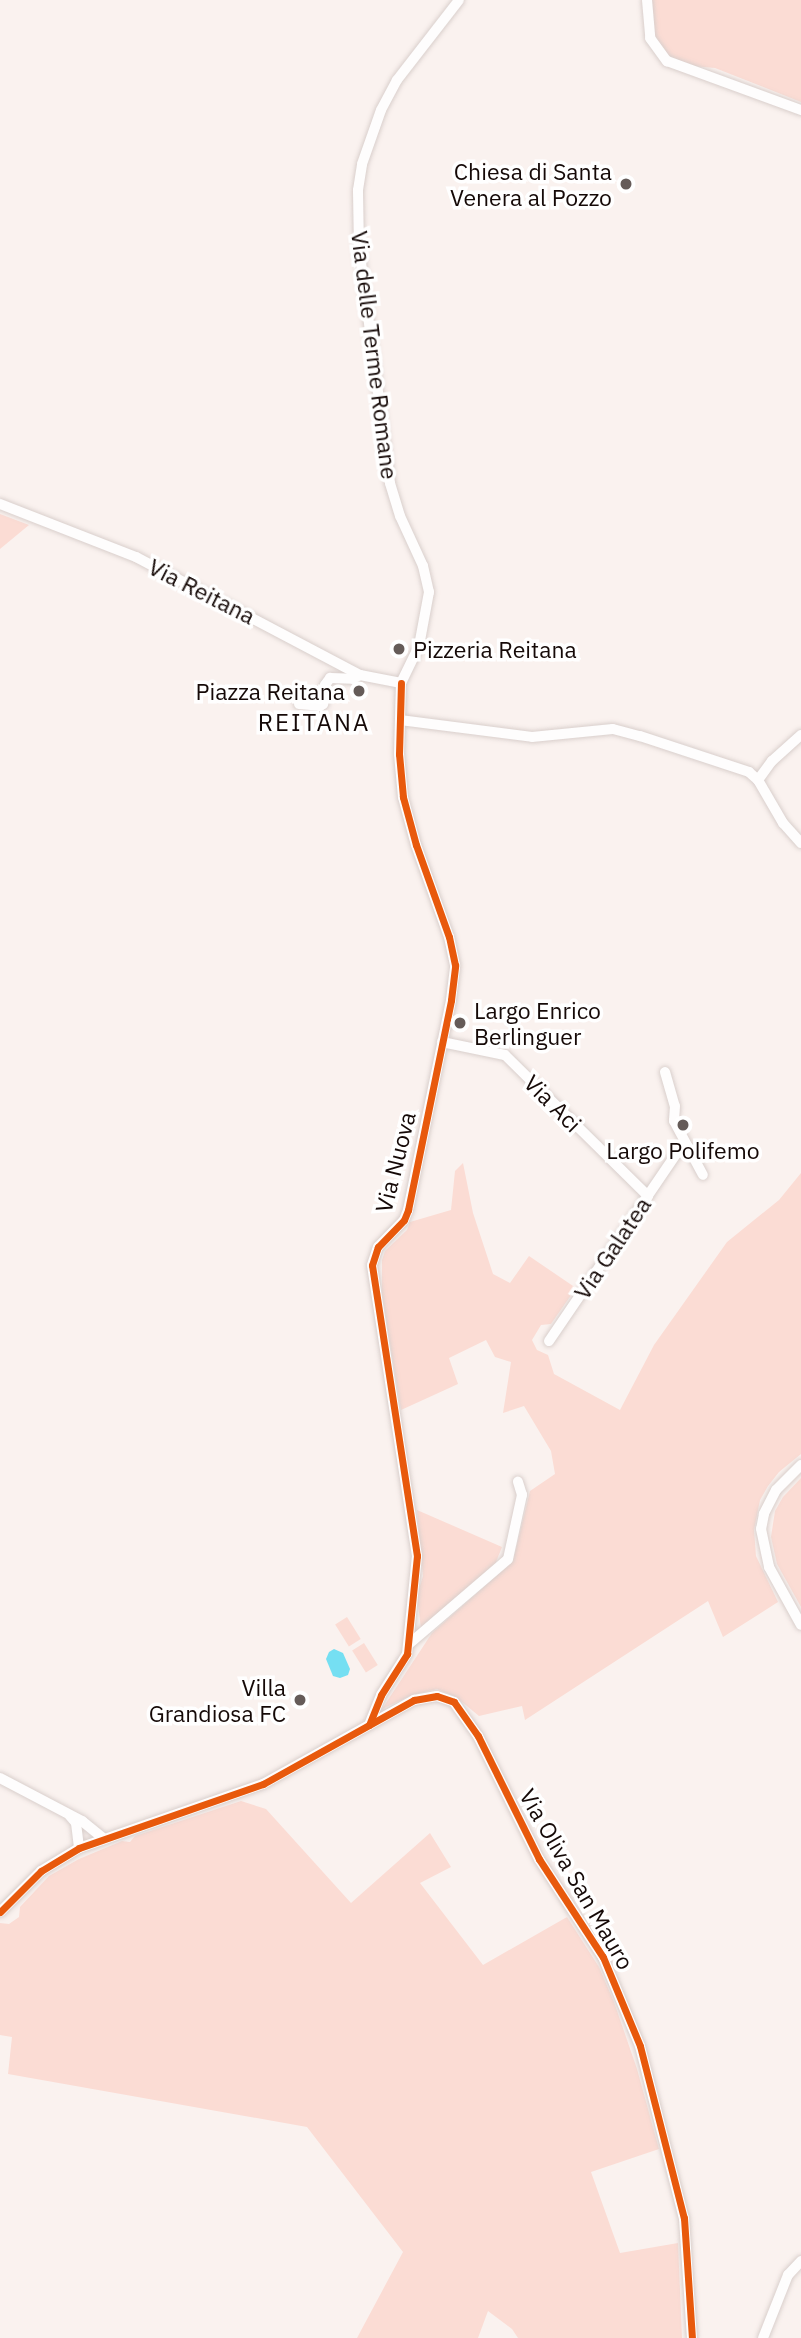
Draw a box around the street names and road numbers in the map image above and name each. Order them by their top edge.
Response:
street label: Via delle Terme Romane [346,229,404,481]
street label: Via Reitana [144,552,260,630]
street label: Via Aci [519,1069,587,1137]
street label: Via Nuova [369,1109,421,1215]
street label: Via Galatea [568,1192,656,1304]
street label: Via Oliva San Mauro [514,1784,640,1974]

